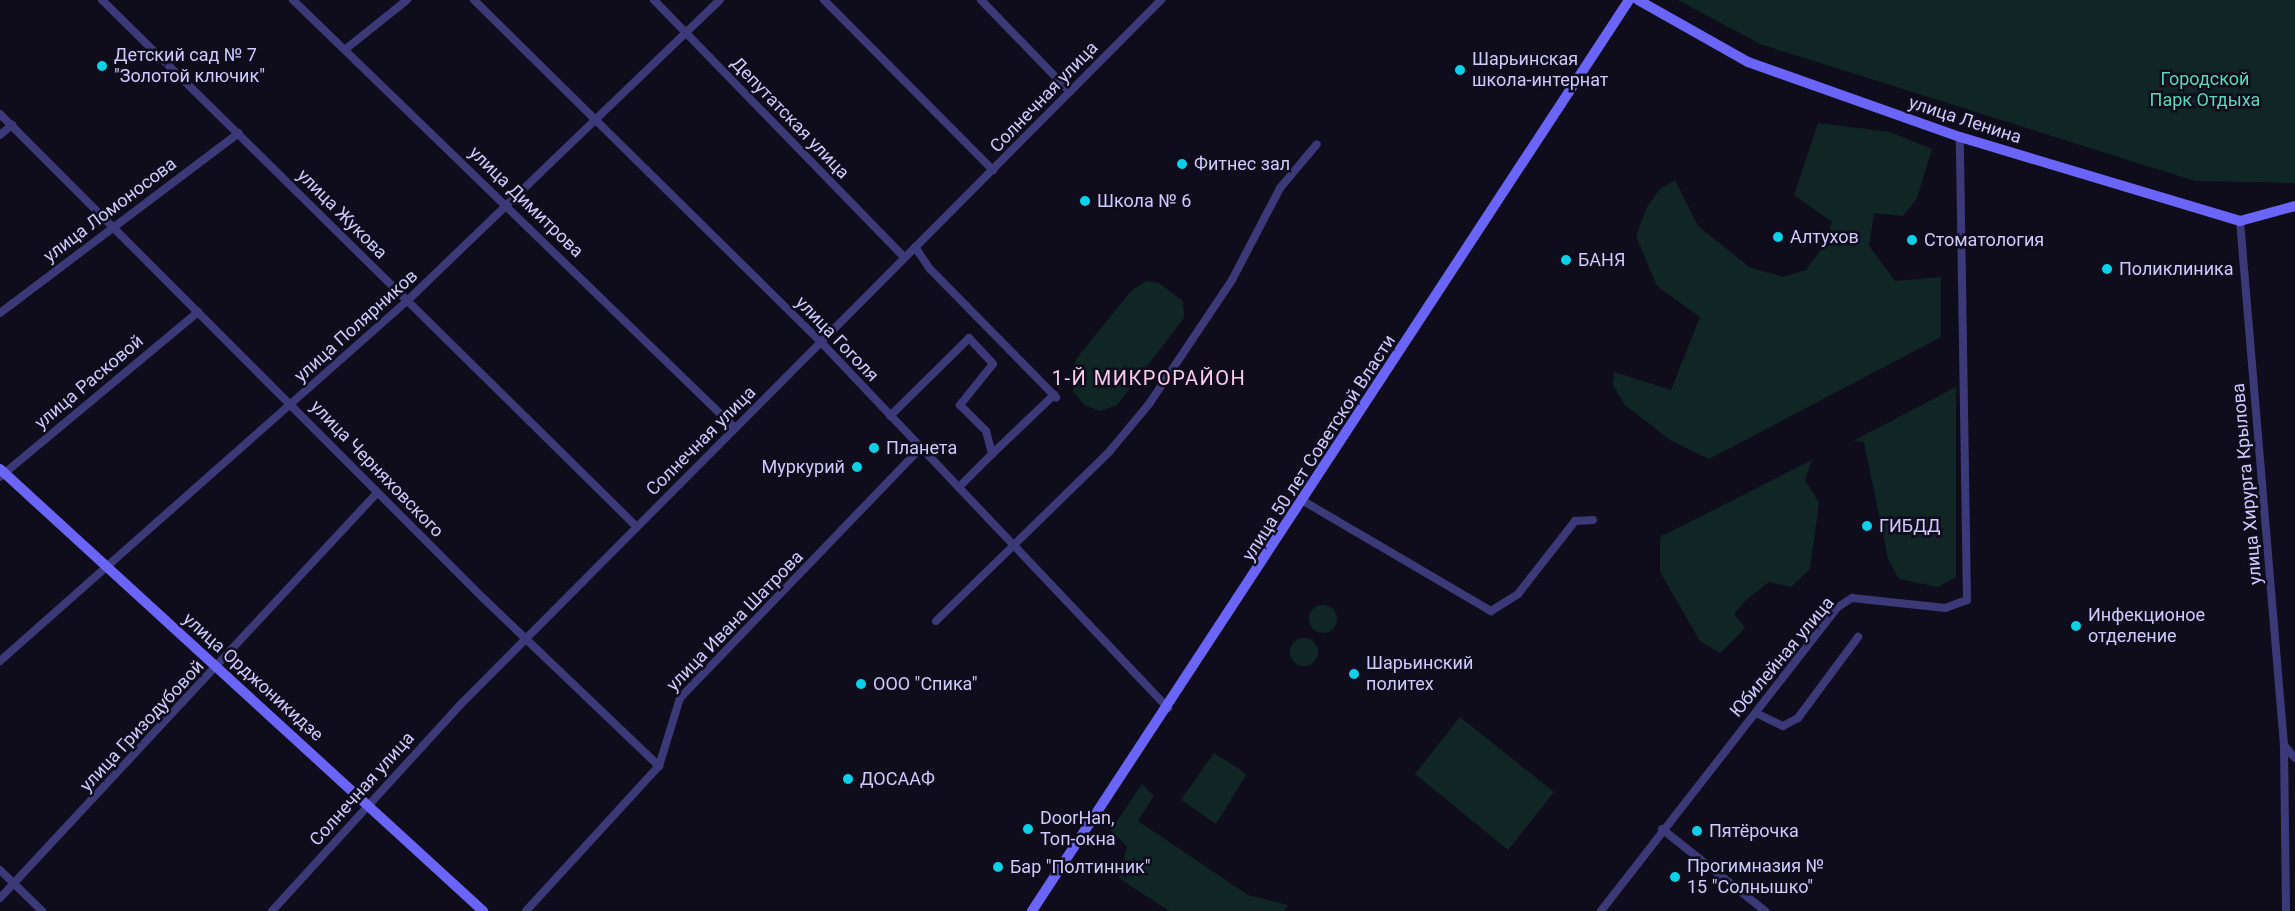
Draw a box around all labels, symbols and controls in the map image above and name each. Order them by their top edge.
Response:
street label: Солнечная улица [986,37,1102,157]
place label: Детский сад № 7 "Золотой ключик" [114,45,265,88]
place label: Шарьинская школа-интернат [1472,49,1608,92]
street label: Депутатская улица [726,53,854,183]
marker: Детский сад № 7 "Золотой ключик" [95,59,109,73]
marker: Шарьинская школа-интернат [1453,63,1467,77]
park label: Городской Парк Отдыха [2150,69,2260,112]
street label: улица Ленина [1906,92,2024,148]
street label: улица Димитрова [464,142,588,262]
street label: улица Ломоносова [39,153,181,267]
place label: Фитнес зал [1194,153,1290,175]
marker: Фитнес зал [1175,157,1189,171]
street label: улица Жукова [293,165,391,263]
place label: Школа № 6 [1097,190,1191,212]
marker: Школа № 6 [1078,194,1092,208]
place label: Алтухов [1790,226,1859,248]
place label: Стоматология [1924,229,2044,251]
marker: Алтухов [1771,230,1785,244]
marker: Стоматология [1905,233,1919,247]
place label: БАНЯ [1578,249,1625,271]
marker: БАНЯ [1559,253,1573,267]
place label: Поликлиника [2119,258,2234,280]
marker: Поликлиника [2100,262,2114,276]
street label: улица Полярников [290,265,422,387]
street label: улица Гоголя [791,292,883,386]
street label: улица Расковой [30,330,148,434]
street label: улица 50 лет Советской Власти [1238,331,1400,565]
district label: 1-Й МИКРОРАЙОН [1052,366,1246,390]
street label: Солнечная улица [642,382,760,500]
street label: улица Хирурга Крылова [2227,382,2267,586]
street label: улица Черняховского [306,396,448,542]
place label: Планета [886,437,957,459]
marker: Планета [867,441,881,455]
place label: Муркурий [762,456,845,478]
marker: Муркурий [850,460,864,474]
place label: ГИБДД [1879,515,1940,537]
marker: ГИБДД [1860,519,1874,533]
street label: улица Ивана Шатрова [662,546,808,696]
street label: Юбилейная улица [1725,592,1839,722]
place label: Инфекционое отделение [2088,605,2205,648]
street label: улица Орджоникидзе [178,608,328,746]
marker: Инфекционое отделение [2069,619,2083,633]
place label: Шарьинский политех [1366,653,1473,696]
street label: улица Гризодубовой [75,656,209,796]
marker: Шарьинский политех [1347,667,1361,681]
place label: ООО "Спика" [873,673,978,695]
marker: ООО "Спика" [854,677,868,691]
street label: Солнечная улица [305,728,419,850]
place label: ДОСААФ [860,768,935,790]
marker: ДОСААФ [841,772,855,786]
place label: DoorHan, Топ-окна [1040,808,1116,850]
place label: Пятёрочка [1709,820,1799,842]
marker: DoorHan, Топ-окна [1021,822,1035,836]
marker: Пятёрочка [1690,824,1704,838]
place label: Бар "Полтинник" [1010,856,1151,878]
place label: Прогимназия № 15 "Солнышко" [1687,856,1824,898]
marker: Бар "Полтинник" [991,860,1005,874]
marker: Прогимназия № 15 "Солнышко" [1668,870,1682,884]

